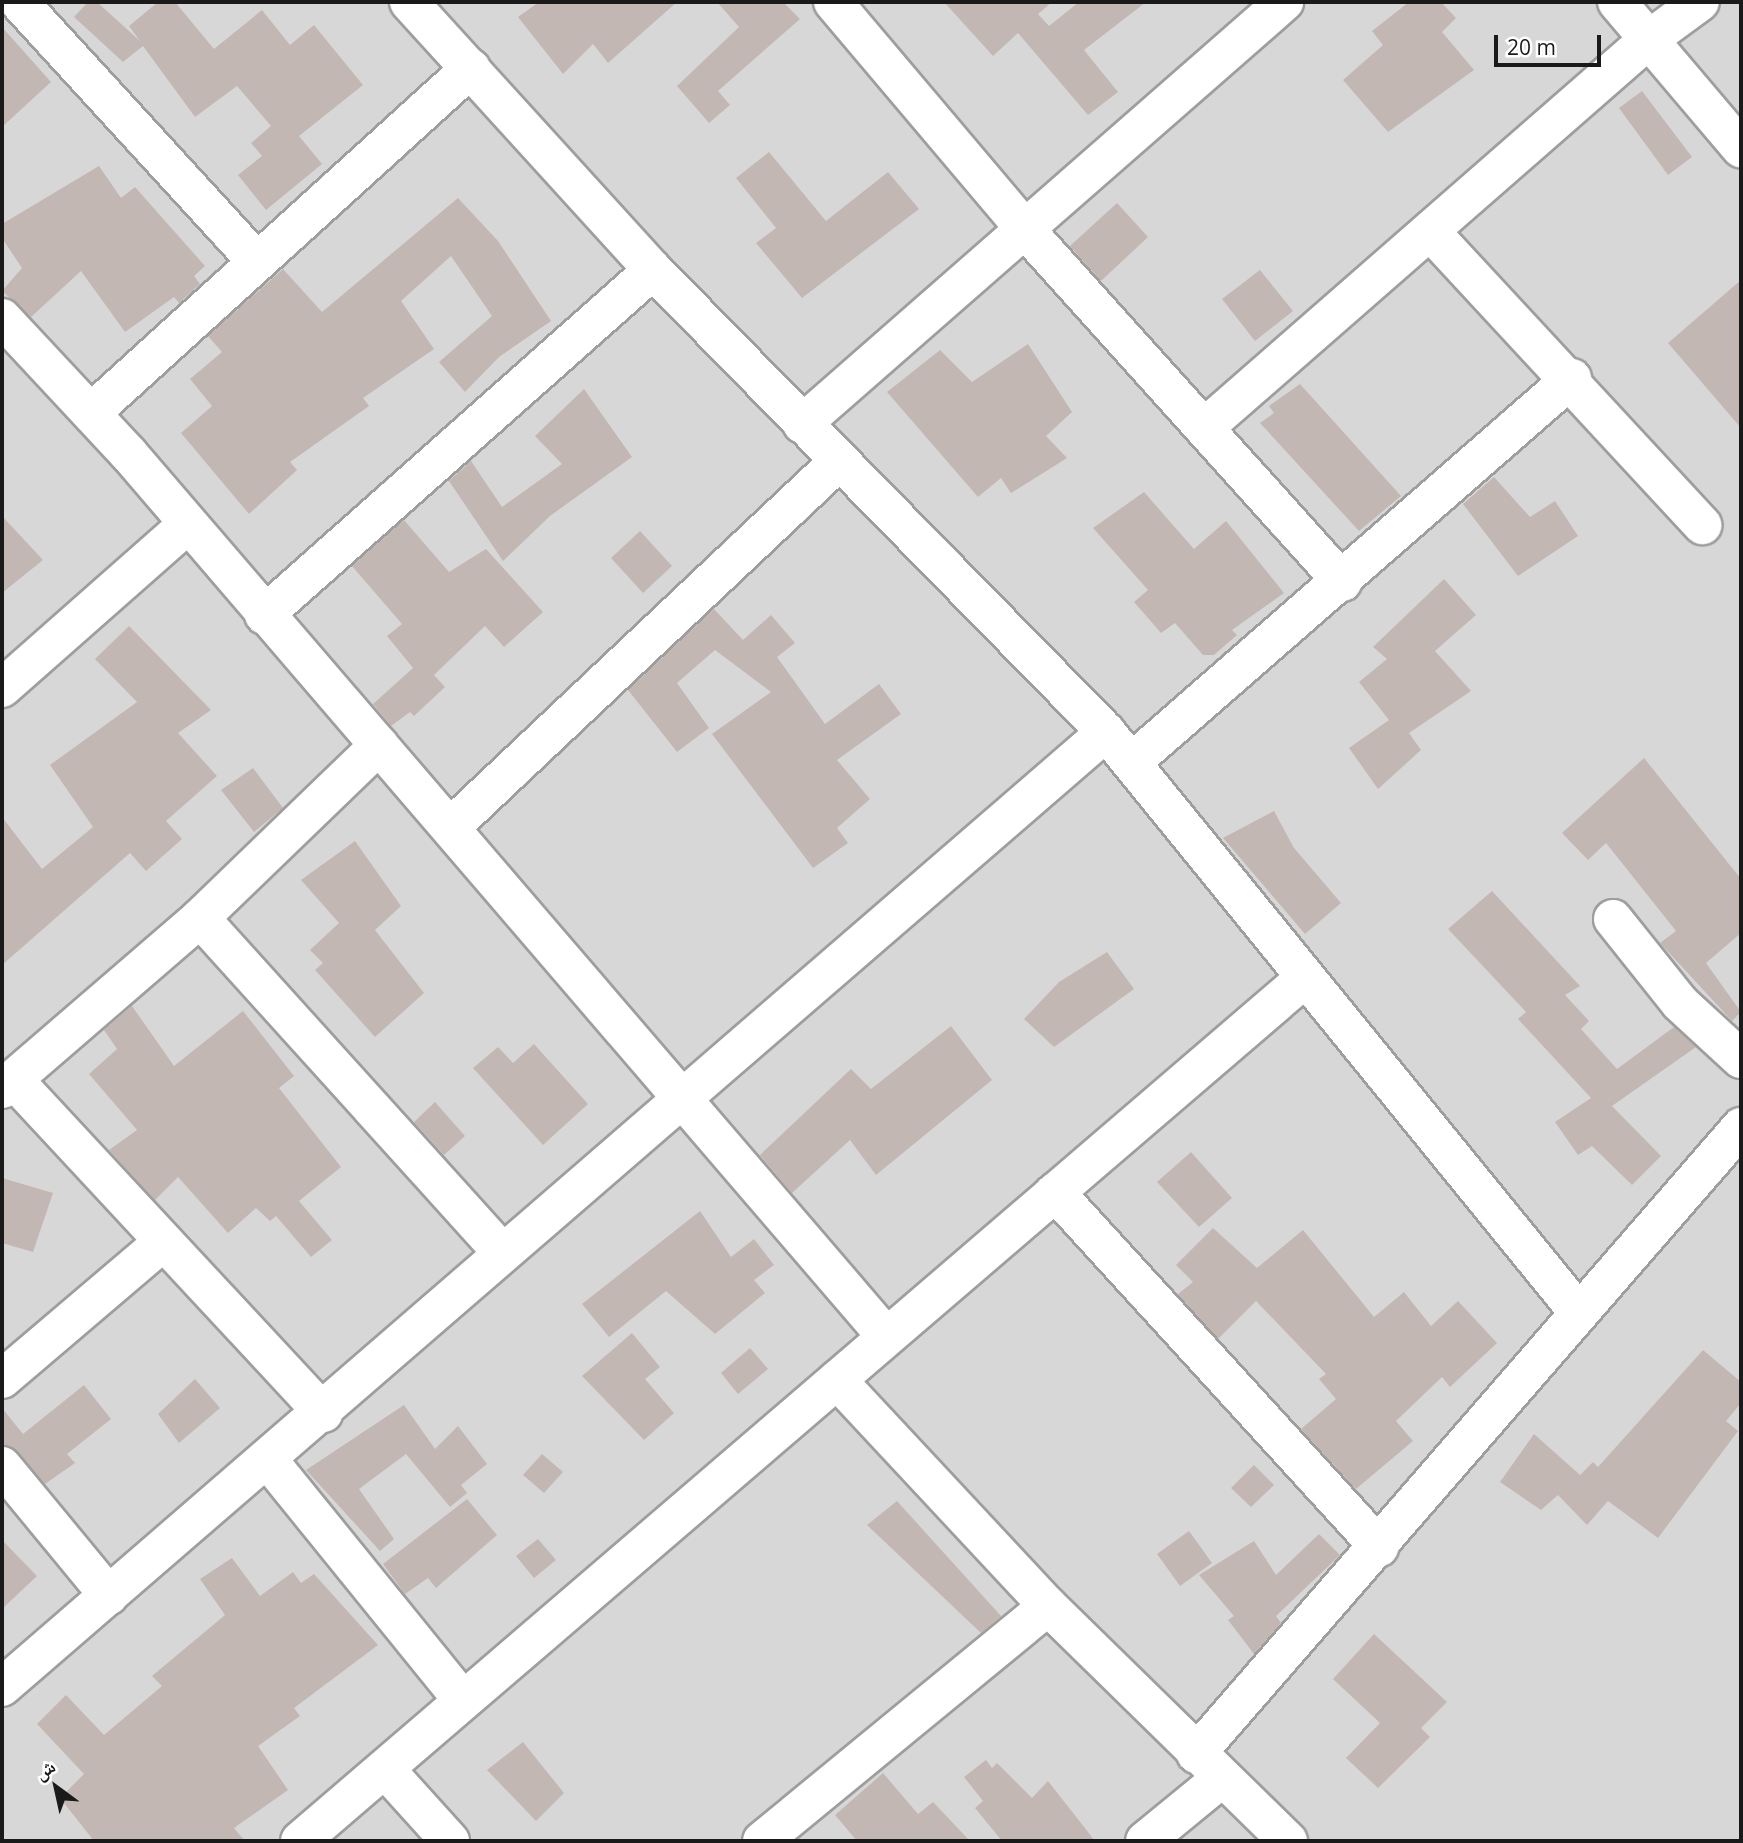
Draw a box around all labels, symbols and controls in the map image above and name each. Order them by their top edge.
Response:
scale bar [1498,21,1605,65]
text: 20 m [1507,33,1556,61]
north arrow [21,1752,91,1822]
text: ش [29,1753,60,1786]

